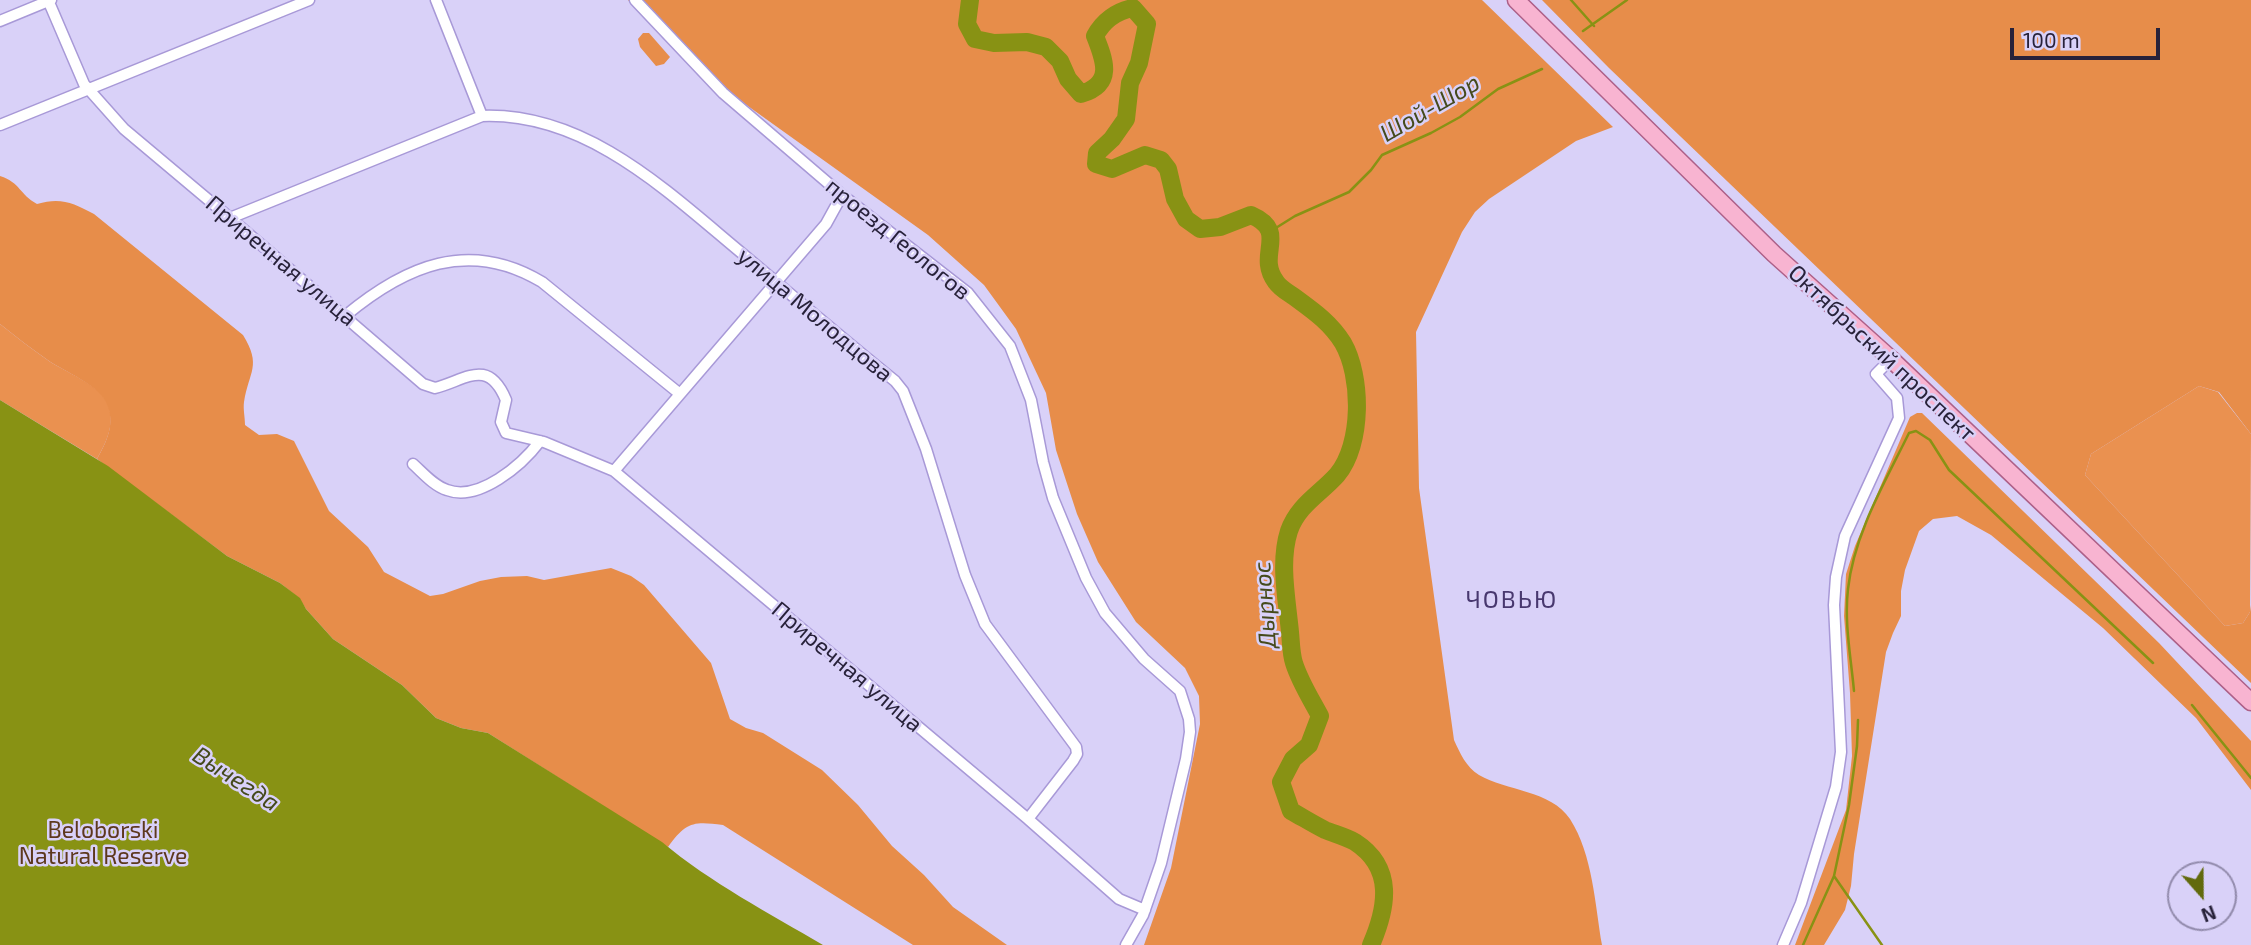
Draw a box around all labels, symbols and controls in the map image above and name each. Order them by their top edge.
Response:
scale bar [2013,14,2164,58]
text: 100 m [2023,27,2080,52]
water label: Шой-Шор [1375,68,1485,148]
street label: проезд Геологов [820,172,976,306]
street label: Приречная улица [200,190,362,332]
street label: улица Молодцова [732,242,898,388]
street label: Октябрьский проспект [1783,259,1981,447]
water label: Дырнос [1248,561,1282,649]
district label: ЧОВЬЮ [1466,586,1558,614]
street label: Приречная улица [766,596,928,738]
water label: Вычегда [187,740,285,818]
park label: Beloborski Natural Reserve [19,816,187,870]
north arrow [2167,861,2237,931]
text: N [2198,901,2220,927]

